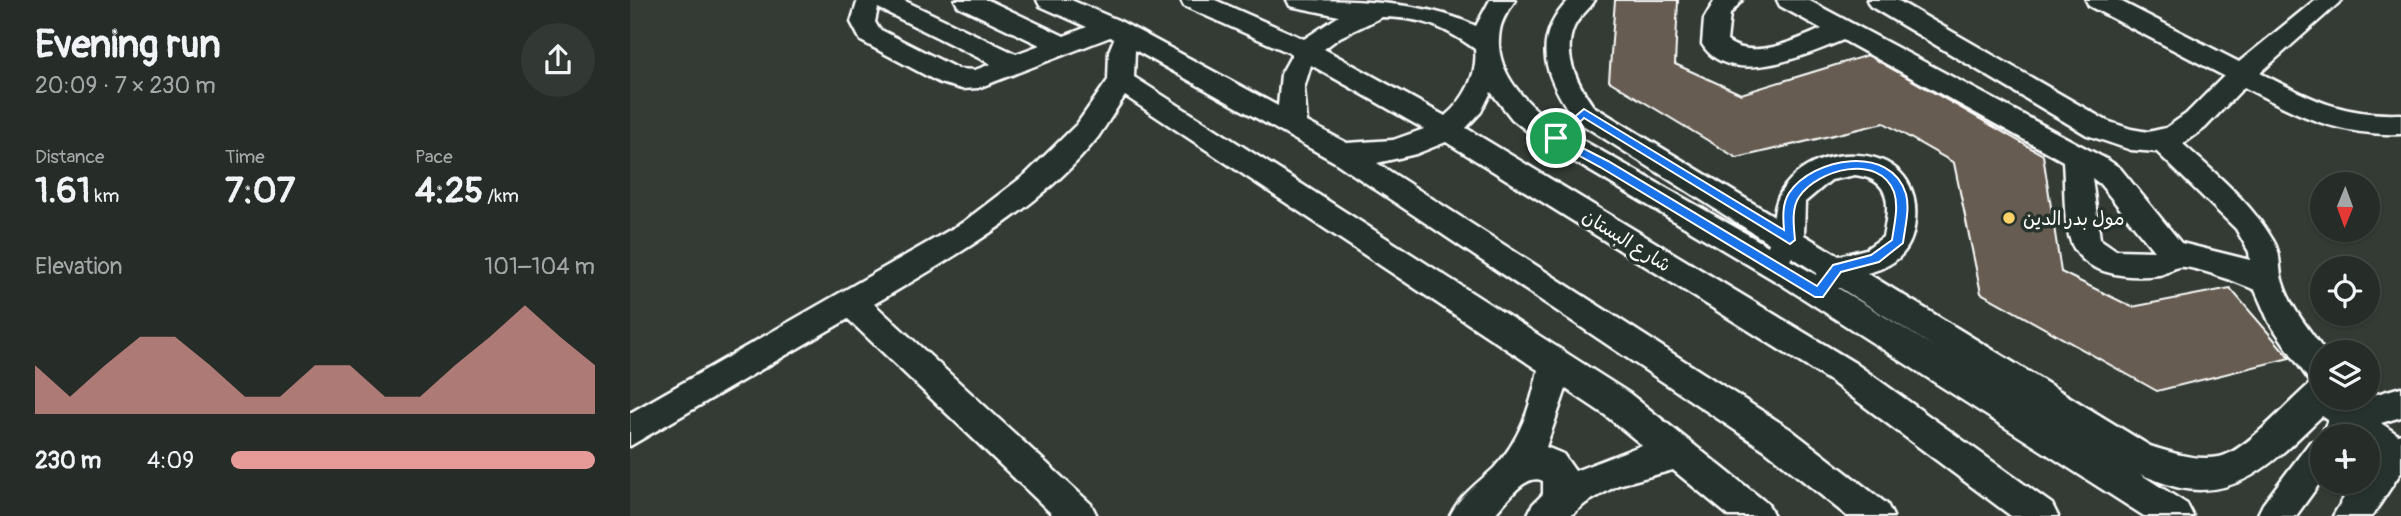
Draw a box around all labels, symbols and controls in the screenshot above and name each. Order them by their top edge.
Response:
text: Evening run [35,21,221,69]
button: share [521,23,595,97]
text: 20:09 · 7 × 230 m [35,71,216,100]
pin [1526,108,1586,168]
icon: arrive [1537,119,1575,157]
text: Distance [35,145,104,169]
text: Time [225,145,265,169]
text: Pace [415,145,453,169]
text: 1.61 [35,169,90,213]
text: 7:07 [225,169,295,213]
text: 4:25 [415,169,483,213]
north arrow [2310,172,2380,242]
map controls [2310,172,2380,494]
text: km [90,184,119,208]
text: /km [483,184,519,208]
street label: شارع البستان [1577,204,1675,278]
place label: مول بدر الدين [2023,207,2125,231]
marker: مول بدر الدين [2001,210,2017,226]
text: Elevation [35,252,123,281]
text: 101–104 m [484,252,595,281]
button: locate [2310,256,2380,326]
button: layers [2310,340,2380,410]
button: + [2310,424,2380,494]
text: 230 m [35,446,101,475]
text: 4:09 [147,446,194,475]

